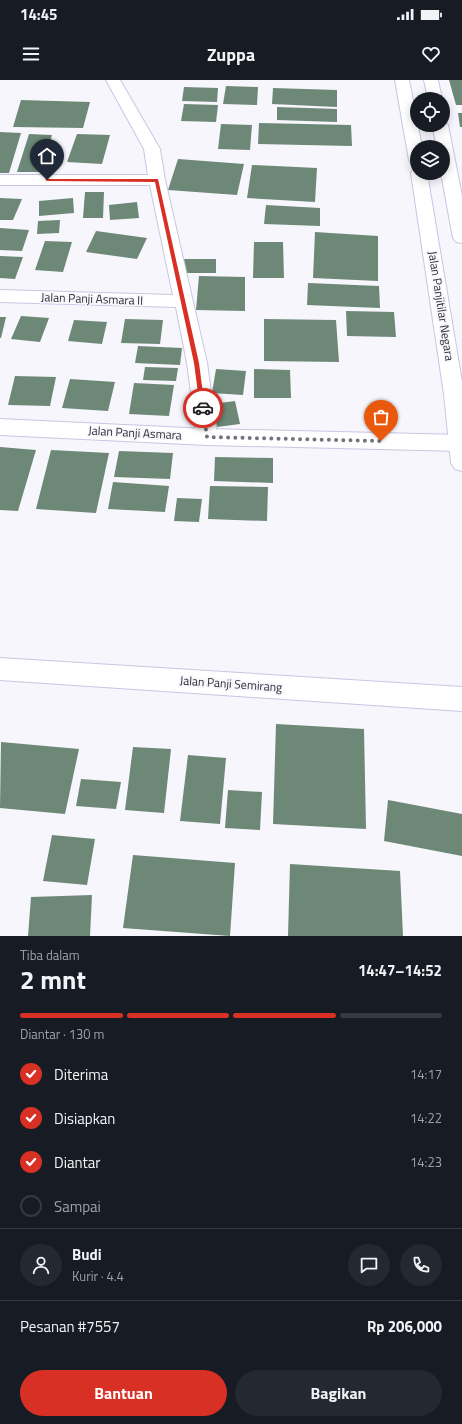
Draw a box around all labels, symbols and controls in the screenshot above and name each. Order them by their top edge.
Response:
text: 14:45 [20,3,57,26]
text: Zuppa [207,41,255,68]
icon: menu [20,43,42,65]
icon: heart [420,43,442,65]
map controls [410,92,450,180]
button: locate [410,92,450,132]
pin [30,139,64,180]
button: layers [410,140,450,180]
icon: home [36,145,58,167]
street label: Jalan Panjitilar Negara [423,250,460,362]
street label: Jalan Panji Asmara II [41,287,143,310]
courier [183,388,223,428]
icon: car [192,397,214,419]
pin [364,400,398,441]
icon: bag [370,406,392,428]
street label: Jalan Panji Asmara [88,421,182,444]
street label: Jalan Panji Semirang [179,670,283,697]
text: Tiba dalam [20,945,80,965]
text: 14:47–14:52 [358,959,442,982]
text: 2 mnt [20,960,86,999]
text: Diantar · 130 m [20,1024,104,1044]
icon: check [20,1063,42,1085]
text: Diterima [54,1063,108,1086]
text: 14:17 [410,1064,442,1084]
icon: check [20,1107,42,1129]
text: Disiapkan [54,1107,115,1130]
text: 14:22 [410,1108,442,1128]
icon: check [20,1151,42,1173]
text: Diantar [54,1151,100,1174]
text: 14:23 [410,1152,442,1172]
text: Sampai [54,1195,101,1218]
text: Budi [72,1243,102,1266]
button: person [20,1244,62,1286]
button: chat [348,1244,390,1286]
button: phone [400,1244,442,1286]
text: Kurir · 4.4 [72,1266,124,1286]
text: Pesanan #7557 [20,1315,120,1338]
text: Rp 206,000 [367,1315,442,1338]
button: Bantuan [20,1370,227,1416]
button: Bagikan [235,1370,442,1416]

